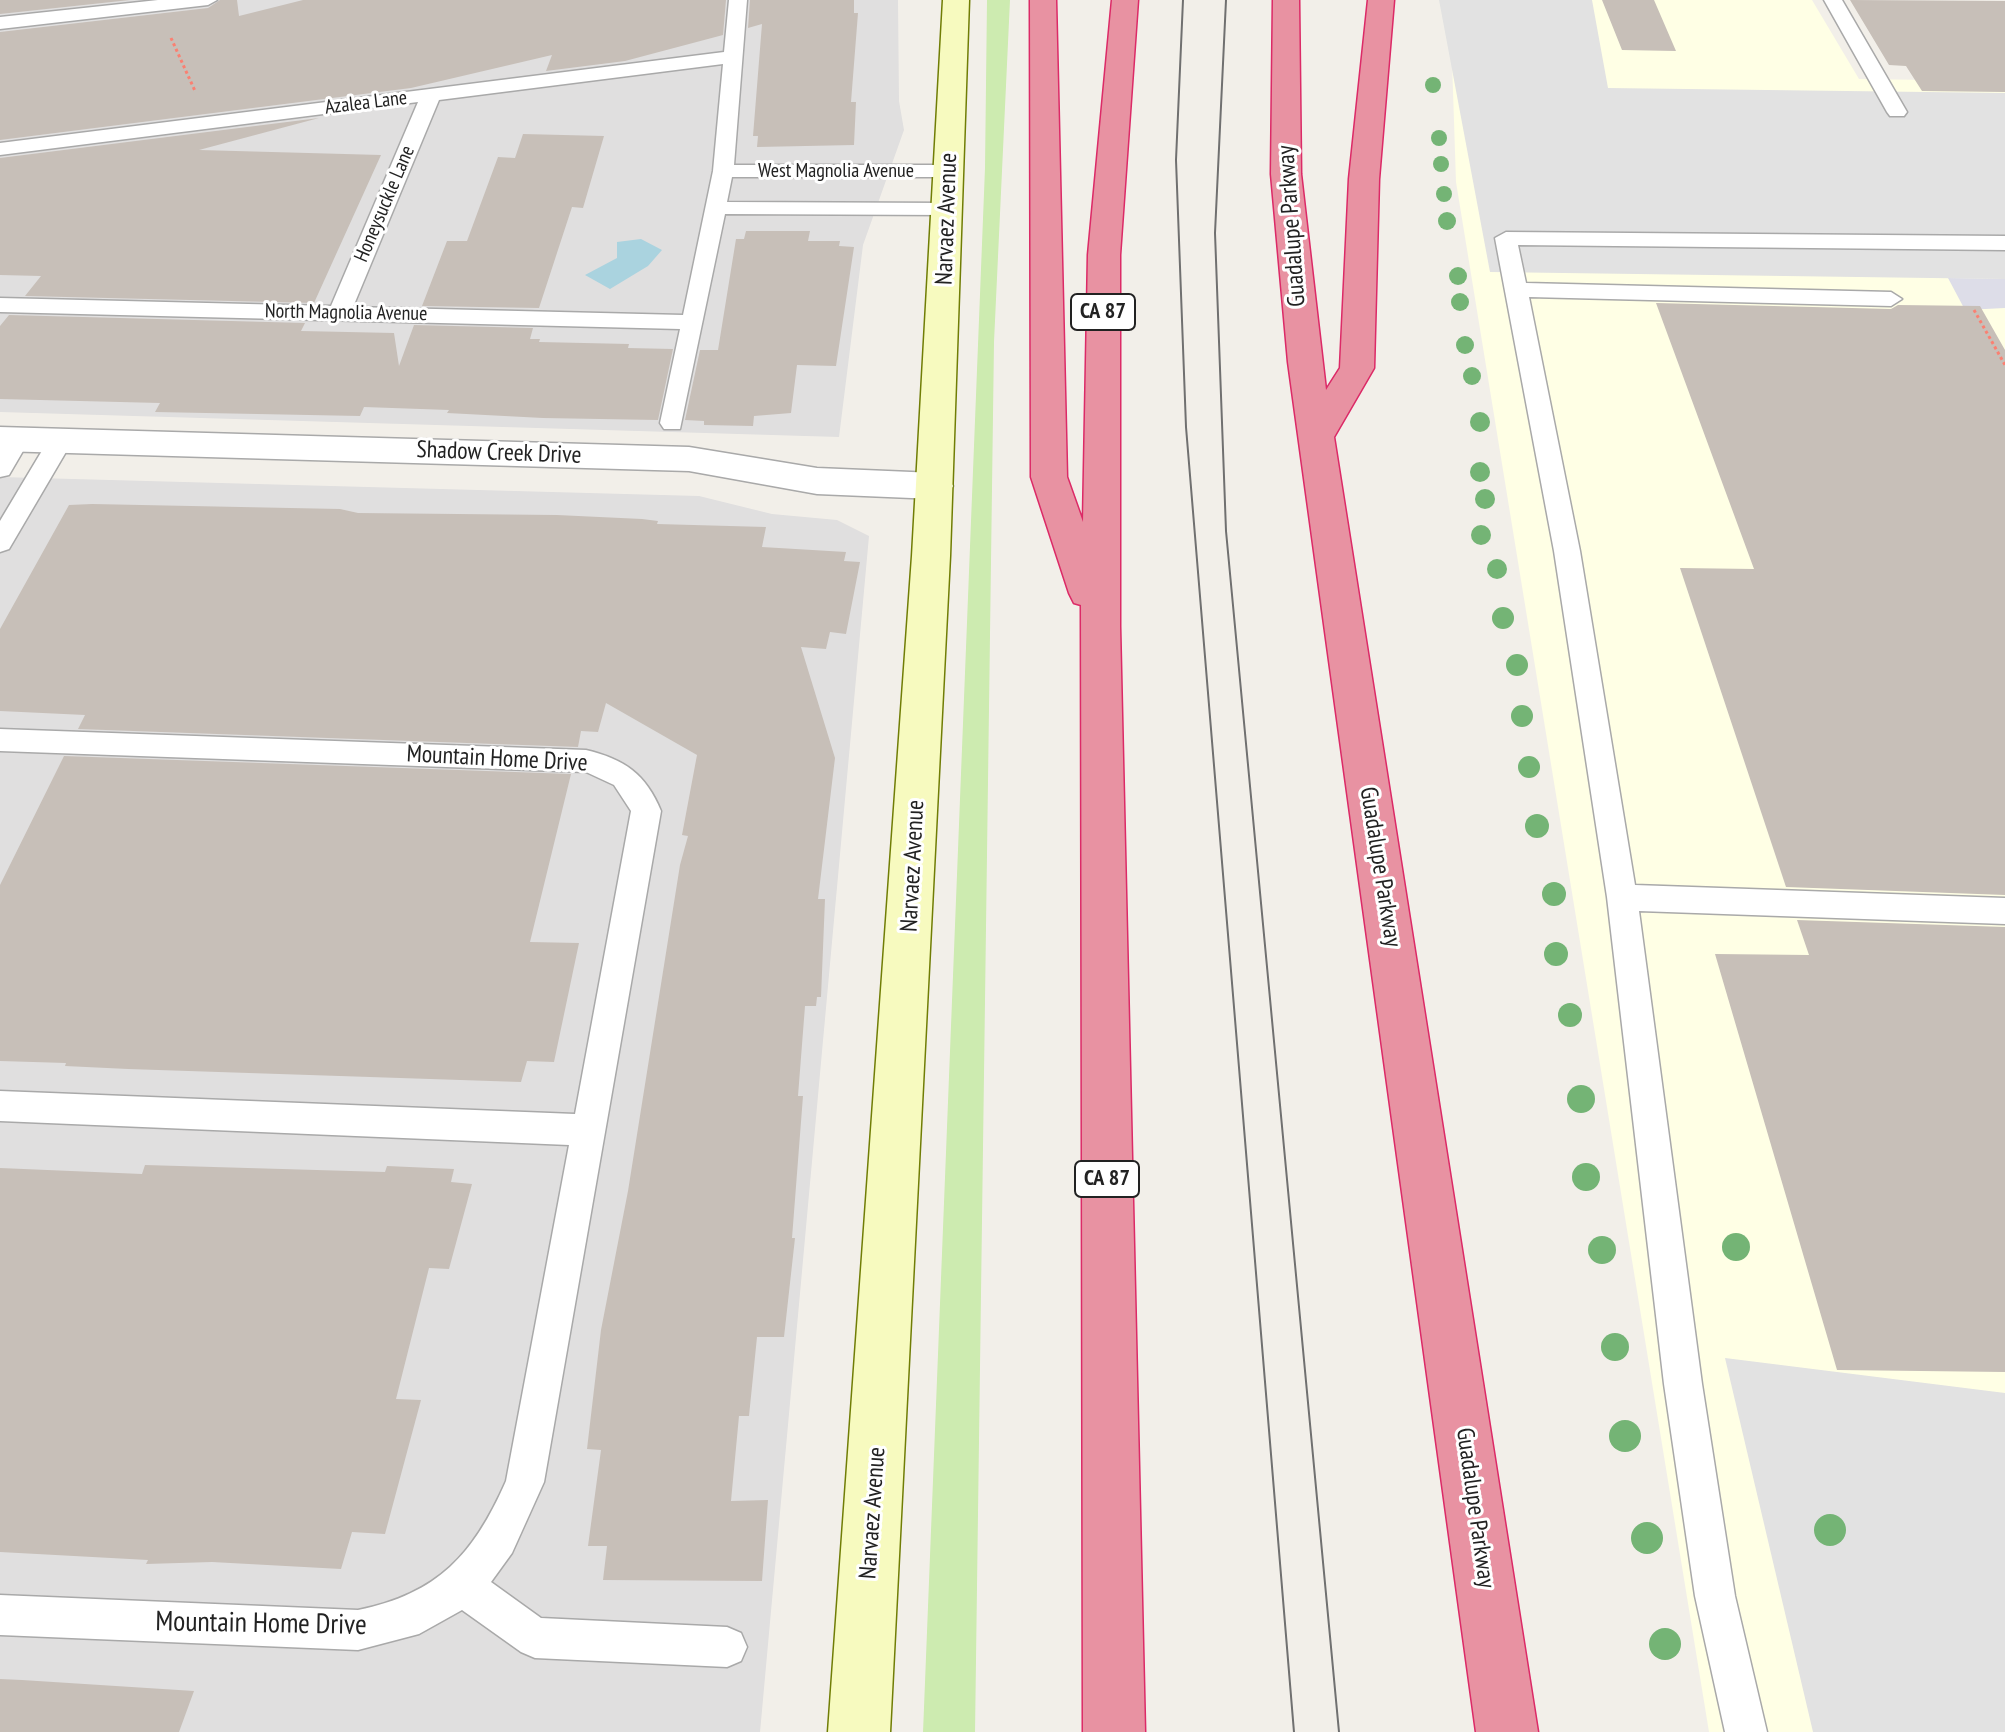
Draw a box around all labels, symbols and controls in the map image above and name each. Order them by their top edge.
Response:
street label: Azalea Lane [324,86,408,120]
street label: Honeysuckle Lane [350,142,420,266]
street label: Guadalupe Parkway [1272,144,1312,308]
street label: Narvaez Avenue [930,152,964,286]
street label: West Magnolia Avenue [758,159,914,183]
road number: CA 87 [1071,294,1135,330]
street label: North Magnolia Avenue [265,300,427,326]
street label: Shadow Creek Drive [416,436,582,470]
street label: Mountain Home Drive [406,740,588,778]
street label: Guadalupe Parkway [1353,785,1407,949]
street label: Narvaez Avenue [895,799,931,933]
road number: CA 87 [1075,1161,1139,1197]
street label: Guadalupe Parkway [1449,1426,1501,1590]
street label: Narvaez Avenue [854,1446,892,1580]
street label: Mountain Home Drive [155,1605,367,1643]

